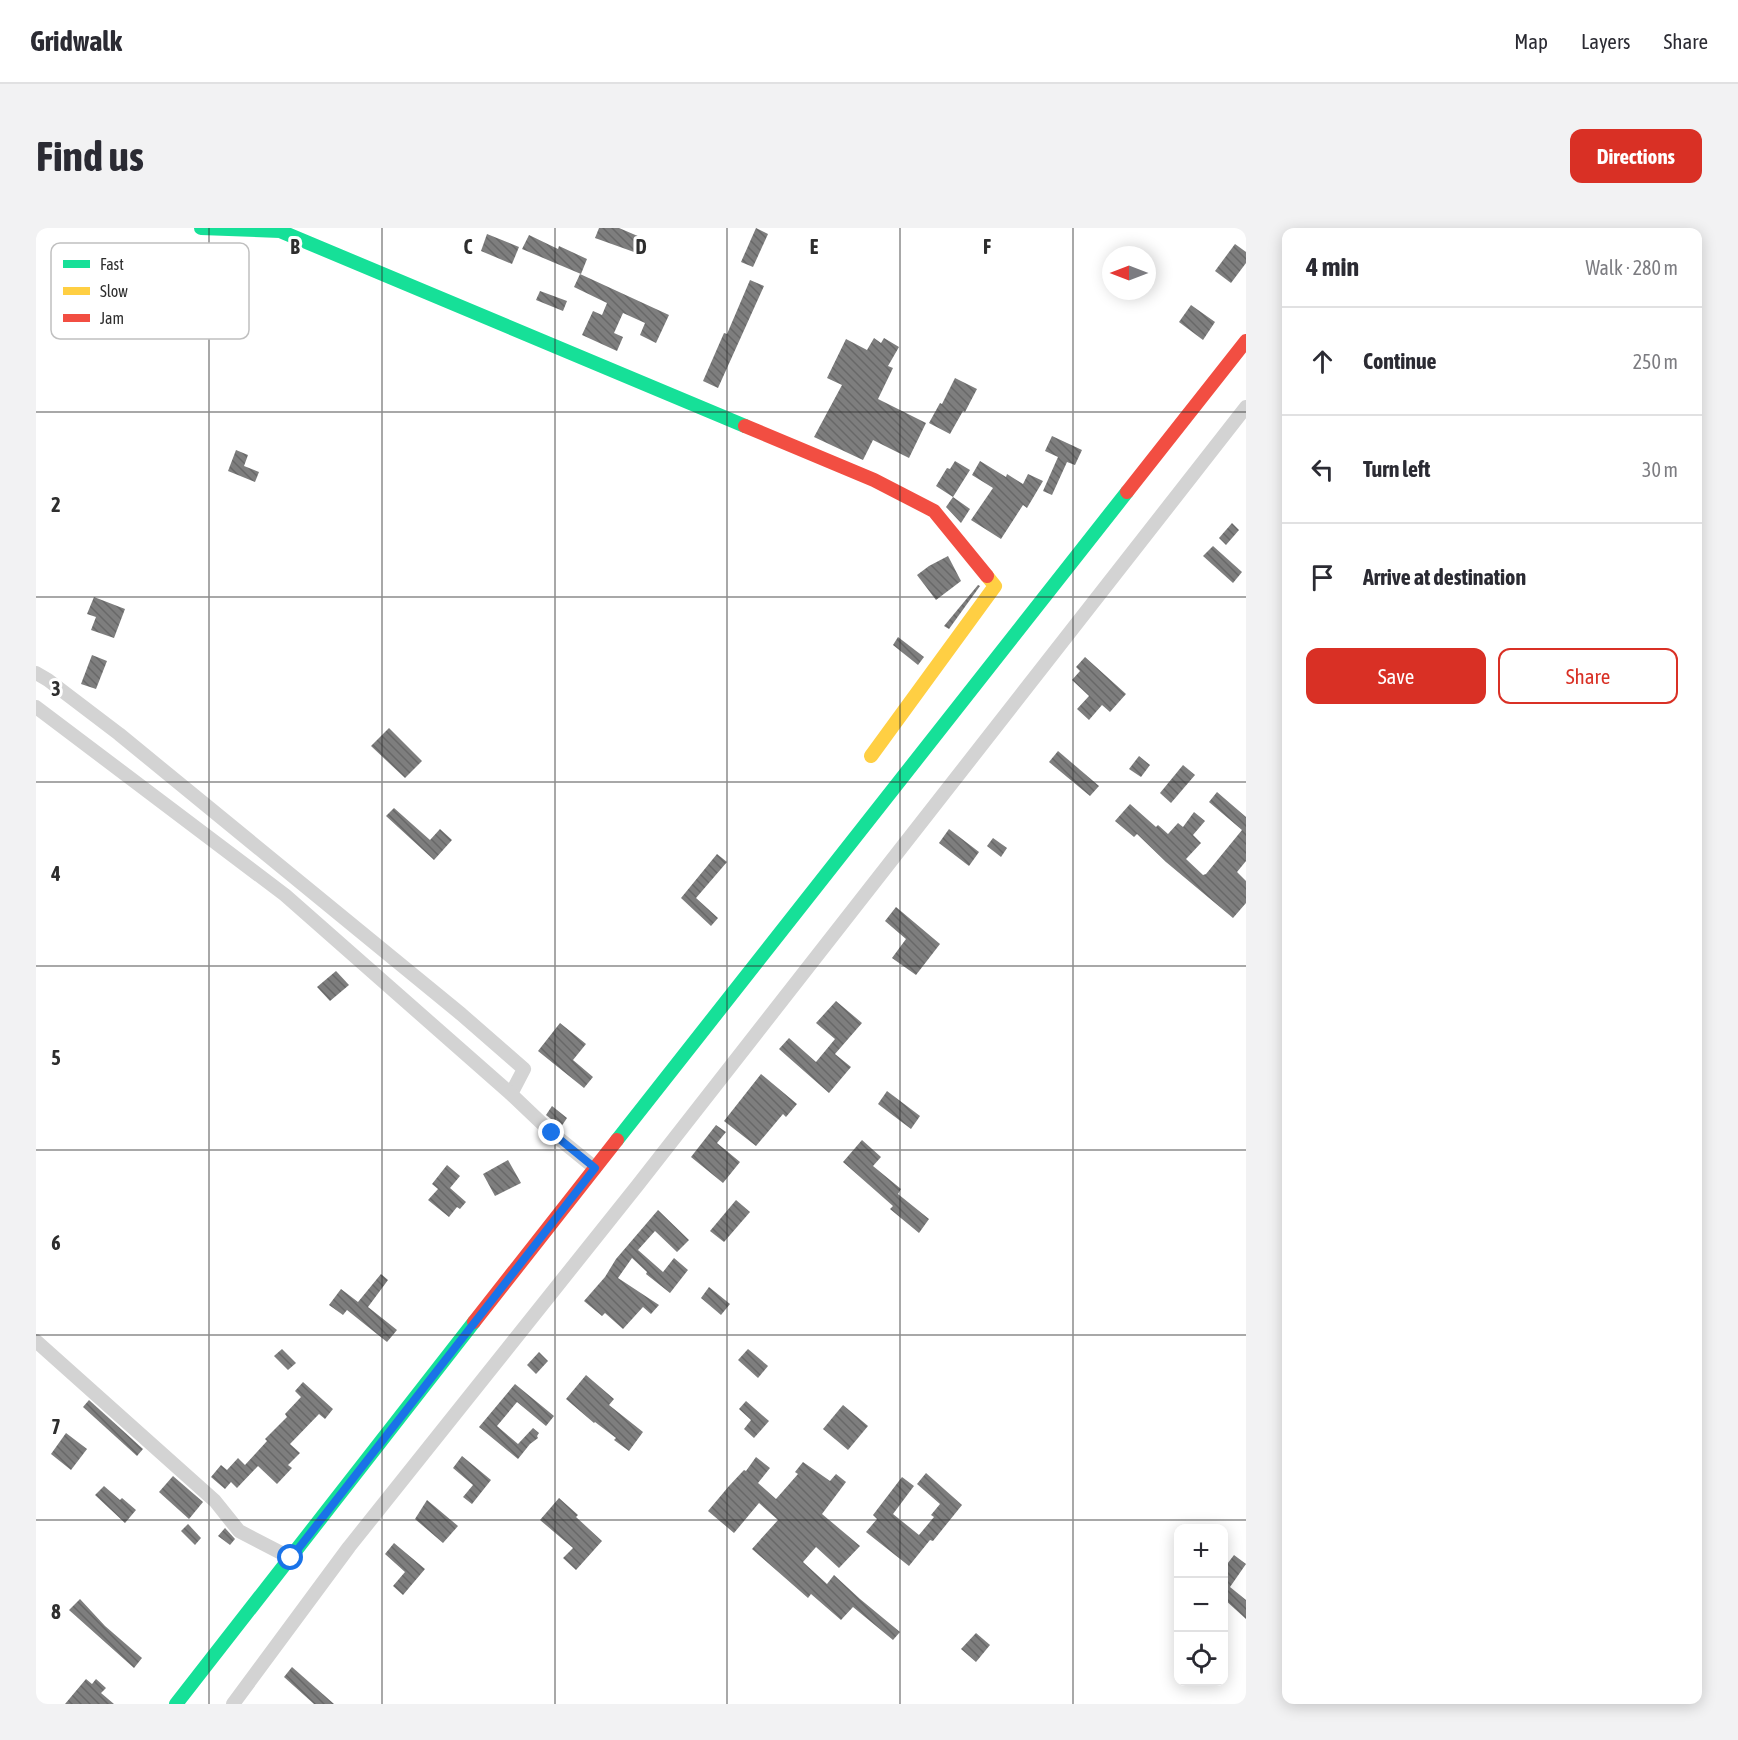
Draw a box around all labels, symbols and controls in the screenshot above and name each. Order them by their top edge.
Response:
text: Gridwalk [30,25,122,57]
text: Map [1514,29,1548,53]
text: Layers [1581,29,1631,53]
text: Share [1664,29,1708,53]
button: Directions [1570,129,1702,183]
text: Find us [36,132,144,180]
text: B [290,235,300,258]
text: C [464,235,473,258]
text: D [635,235,647,258]
text: E [810,235,819,258]
text: F [983,235,991,258]
legend [51,243,249,339]
north arrow [1102,246,1156,300]
text: 4 min [1306,252,1359,282]
text: Fast [100,255,124,273]
text: Walk · 280 m [1586,256,1678,279]
text: Slow [100,282,128,300]
text: Jam [100,309,124,327]
icon: ahead [1306,345,1339,378]
text: Continue [1363,348,1437,374]
text: 250 m [1633,350,1678,373]
icon: left [1306,453,1339,486]
text: Turn left [1363,456,1430,482]
text: 30 m [1642,458,1678,481]
text: 2 [51,493,61,516]
icon: arrive [1306,561,1339,594]
text: Arrive at destination [1363,564,1526,590]
button: Save [1306,648,1486,704]
button: Share [1498,648,1678,704]
text: 3 [51,677,61,700]
text: 4 [50,862,61,885]
text: 5 [51,1046,61,1069]
route end [538,1119,564,1145]
text: 6 [51,1231,61,1254]
text: 7 [51,1415,61,1438]
map controls [1174,1524,1228,1686]
button: + [1174,1524,1228,1578]
route start [277,1544,303,1570]
button: − [1174,1578,1228,1632]
text: 8 [51,1600,61,1623]
button: locate [1174,1632,1228,1686]

